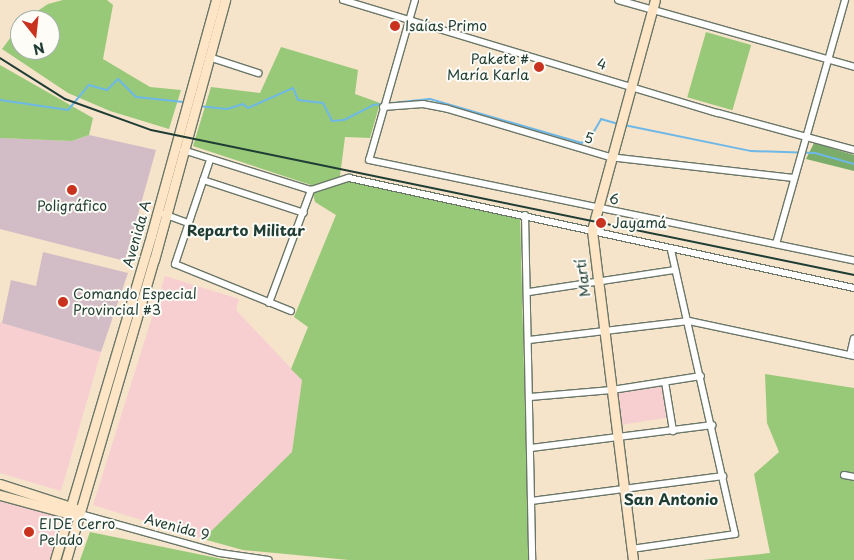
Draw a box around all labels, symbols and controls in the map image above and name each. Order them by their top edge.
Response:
north arrow [10,10,60,60]
place label: Isaías Primo [405,18,487,34]
marker: Isaías Primo [389,20,401,32]
text: N [31,37,47,61]
place label: Pakete # María Karla [447,51,529,84]
street label: 4 [595,55,609,73]
marker: Pakete # María Karla [533,61,545,73]
street label: 5 [582,129,596,147]
marker: Poligráfico [66,184,78,196]
street label: 6 [608,190,620,208]
place label: Poligráfico [37,198,107,214]
street label: Avenida A [119,199,155,269]
place label: Jayamá [612,215,667,231]
marker: Jayamá [594,216,608,230]
district label: Reparto Militar [187,221,305,239]
street label: Martí [572,258,594,298]
place label: Comando Especial Provincial #3 [73,286,196,318]
marker: Comando Especial Provincial #3 [57,296,69,308]
district label: San Antonio [624,490,718,508]
street label: Avenida 9 [143,510,211,544]
place label: EIDE Cerro Pelado [39,516,115,548]
marker: EIDE Cerro Pelado [23,526,35,538]

